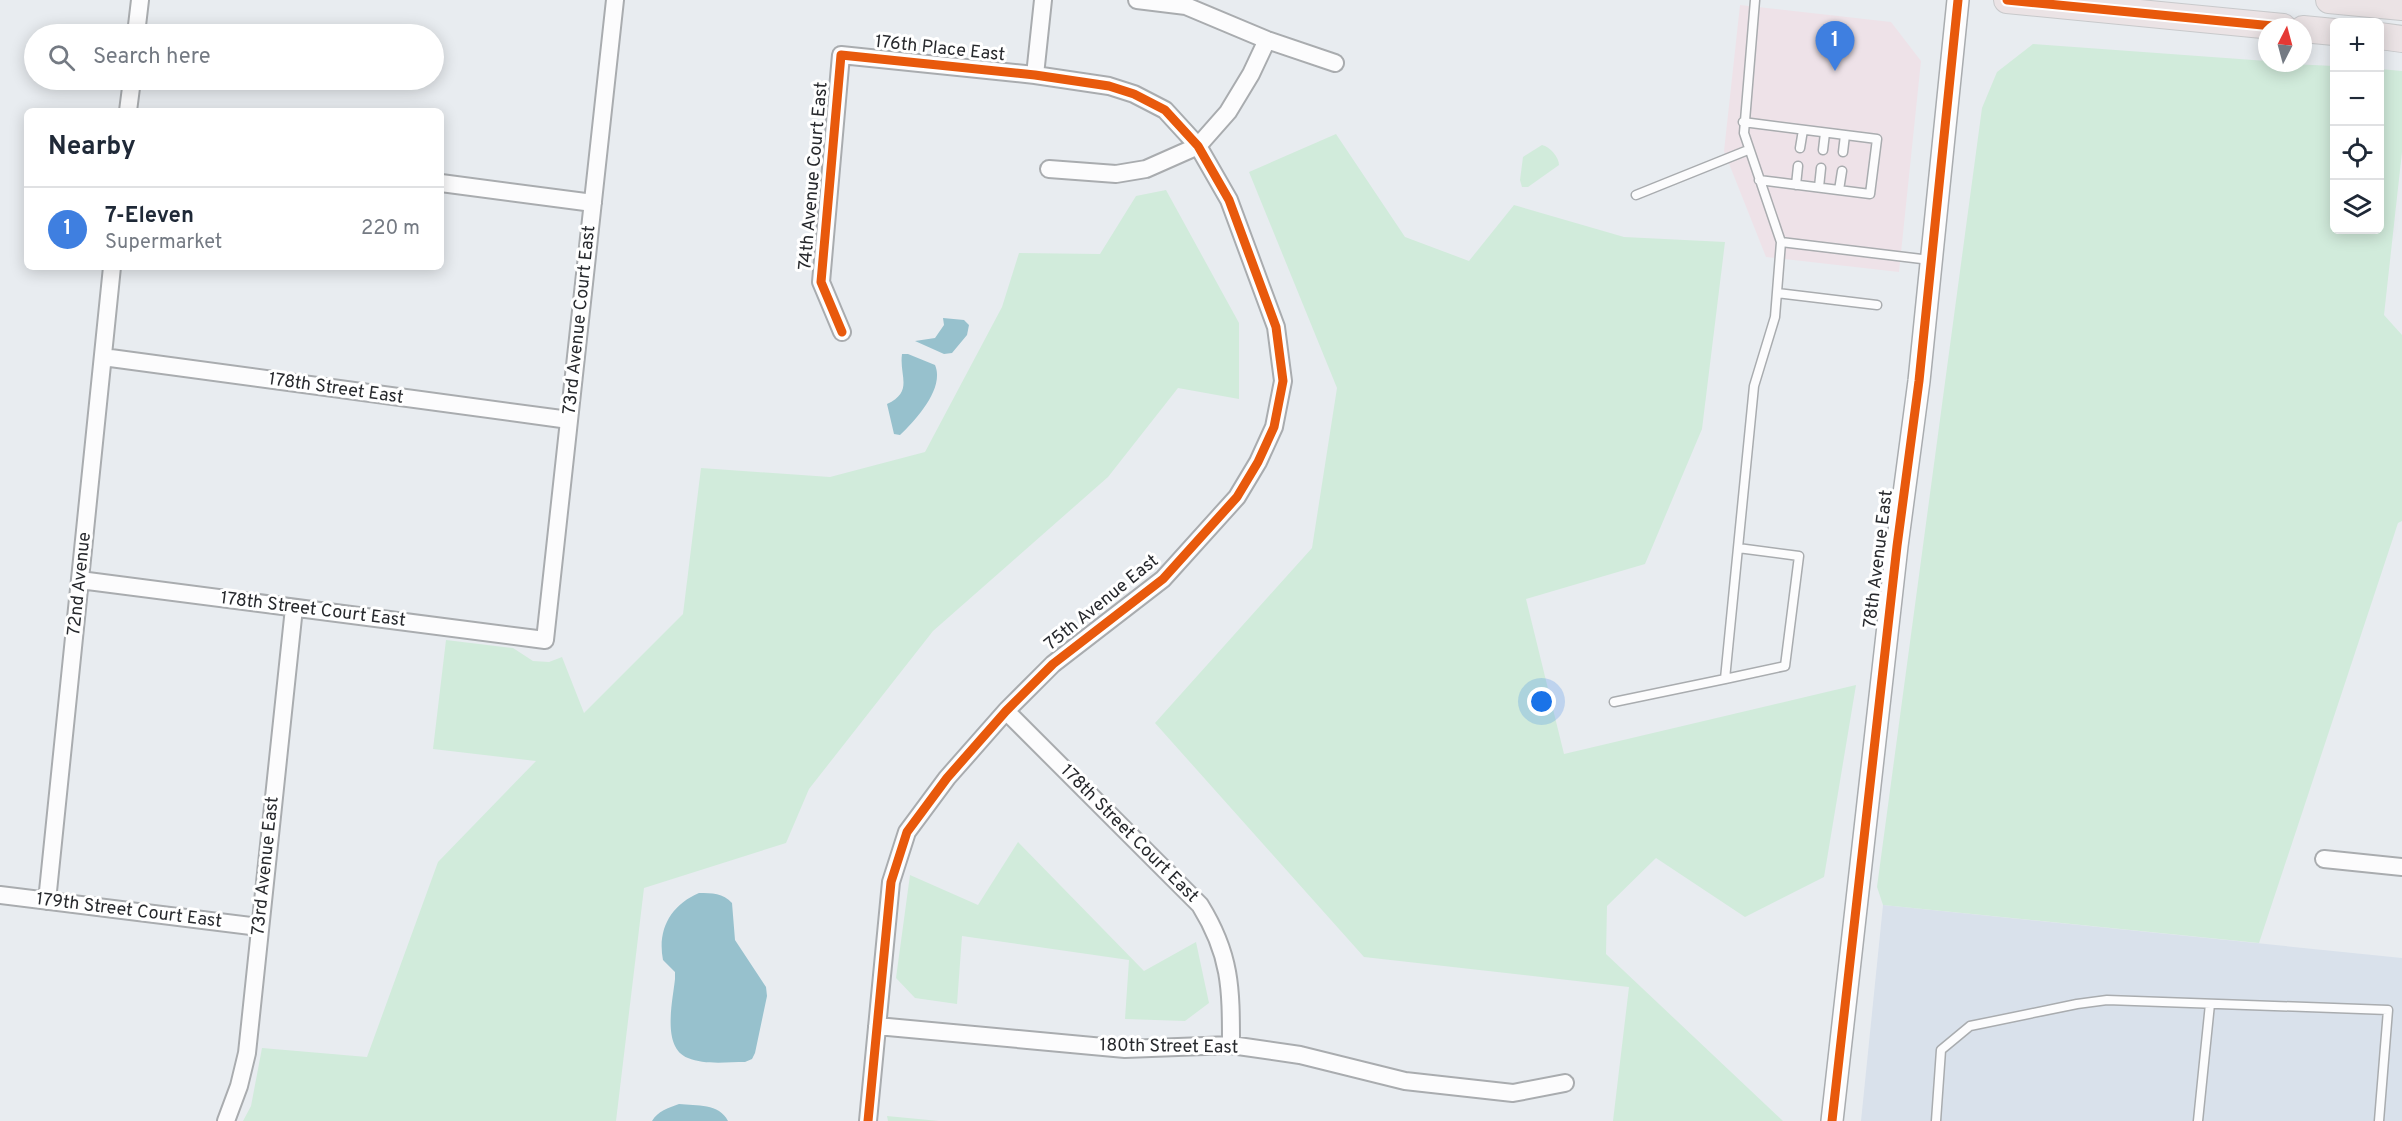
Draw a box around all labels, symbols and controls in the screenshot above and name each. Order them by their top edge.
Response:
north arrow [2258,18,2312,72]
map controls [2330,18,2384,234]
button: + [2330,18,2384,72]
pin: 1 [1816,22,1854,71]
search box [24,24,444,90]
street label: 176th Place East [874,31,1006,67]
icon: search [45,41,78,74]
text: Search here [93,44,211,71]
button: − [2330,72,2384,126]
street label: 74th Avenue Court East [794,81,834,271]
button: locate [2330,126,2384,180]
text: Nearby [48,131,136,164]
button: layers [2330,180,2384,234]
text: 7-Eleven [105,203,194,230]
text: 1 [64,216,72,242]
text: 220 m [361,216,420,242]
street label: 73rd Avenue Court East [559,224,601,416]
text: Supermarket [105,230,222,256]
street label: 178th Street East [267,368,405,410]
street label: 78th Avenue East [1859,488,1899,630]
street label: 72nd Avenue [63,531,97,637]
street label: 75th Avenue East [1040,550,1164,656]
street label: 178th Street Court East [219,587,407,633]
your location [1527,687,1556,716]
street label: 178th Street Court East [1055,760,1203,908]
street label: 73rd Avenue East [247,795,285,937]
street label: 179th Street Court East [35,888,223,934]
street label: 180th Street East [1099,1034,1239,1060]

